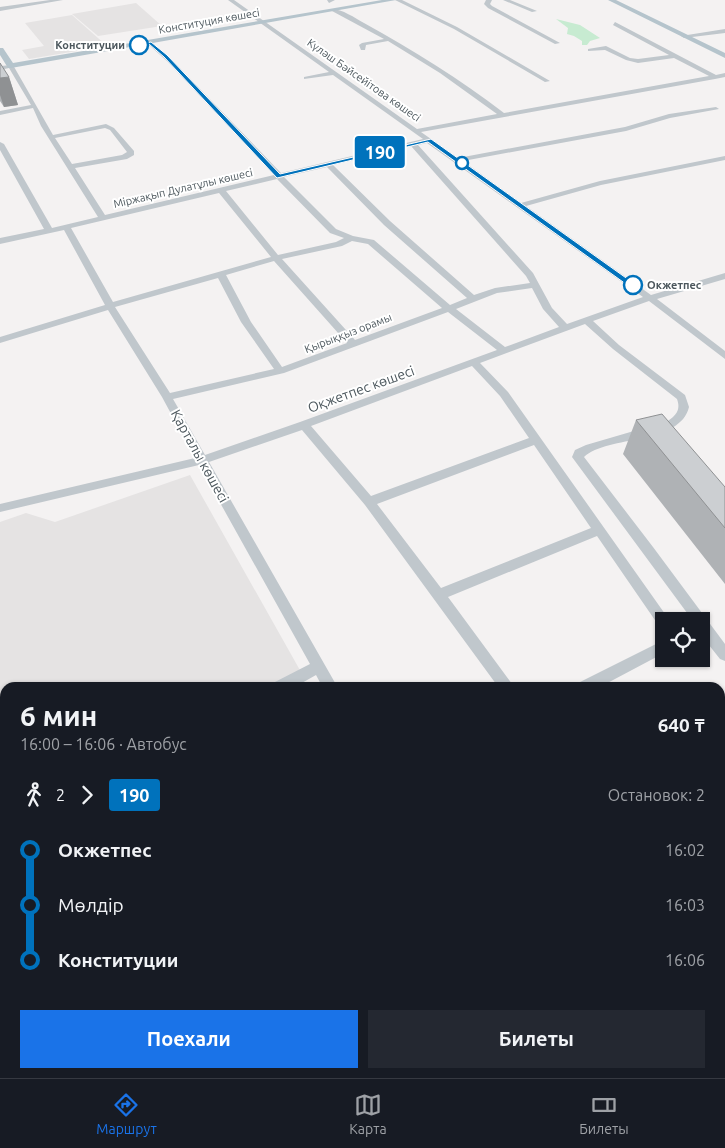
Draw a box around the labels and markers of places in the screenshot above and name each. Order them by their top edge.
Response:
marker: Конституции [129,35,149,55]
place label: Конституции [55,39,125,51]
unlabelled marker [455,156,469,170]
marker: Окжетпес [623,275,643,295]
place label: Окжетпес [647,279,702,291]

